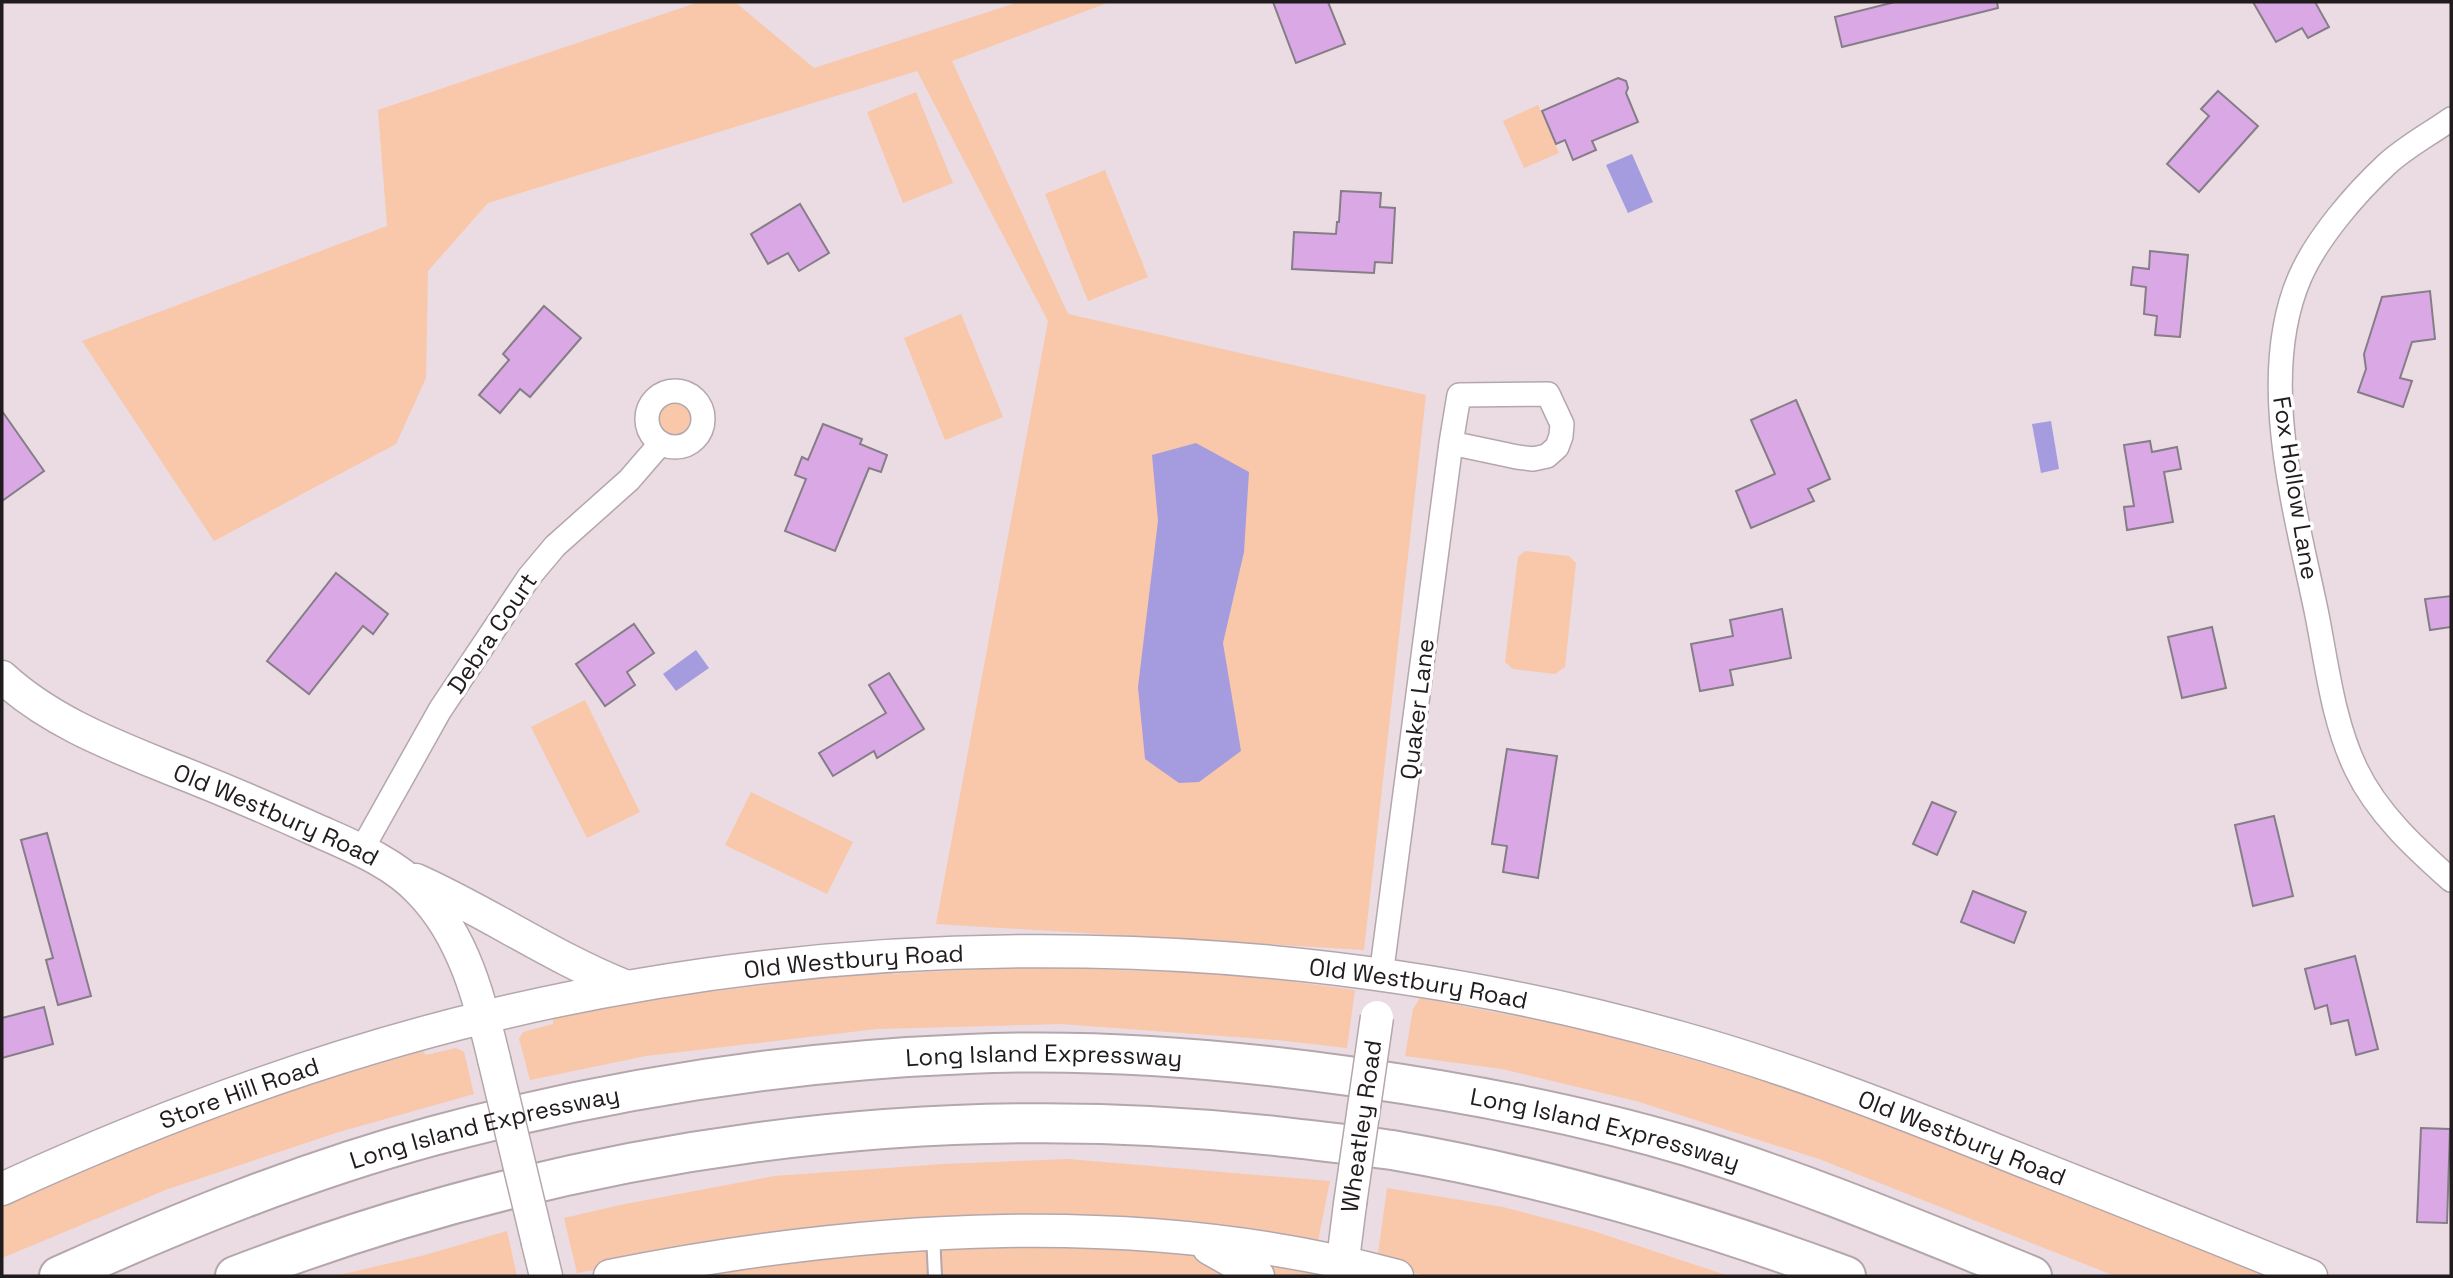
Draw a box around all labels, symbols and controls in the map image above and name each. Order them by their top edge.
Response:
street label: Fox Hollow Lane [2266,394,2326,582]
street label: Debra Court [440,567,544,699]
street label: Quaker Lane [1393,637,1441,781]
street label: Old Westbury Road [169,756,384,872]
street label: Old Westbury Road [742,937,964,985]
street label: Old Westbury Road [1308,950,1531,1016]
street label: Long Island Expressway [904,1037,1183,1073]
street label: Wheatley Road [1334,1038,1388,1214]
street label: Store Hill Road [155,1050,323,1136]
street label: Long Island Expressway [346,1078,622,1175]
street label: Long Island Expressway [1468,1080,1744,1177]
street label: Old Westbury Road [1854,1082,2071,1192]

